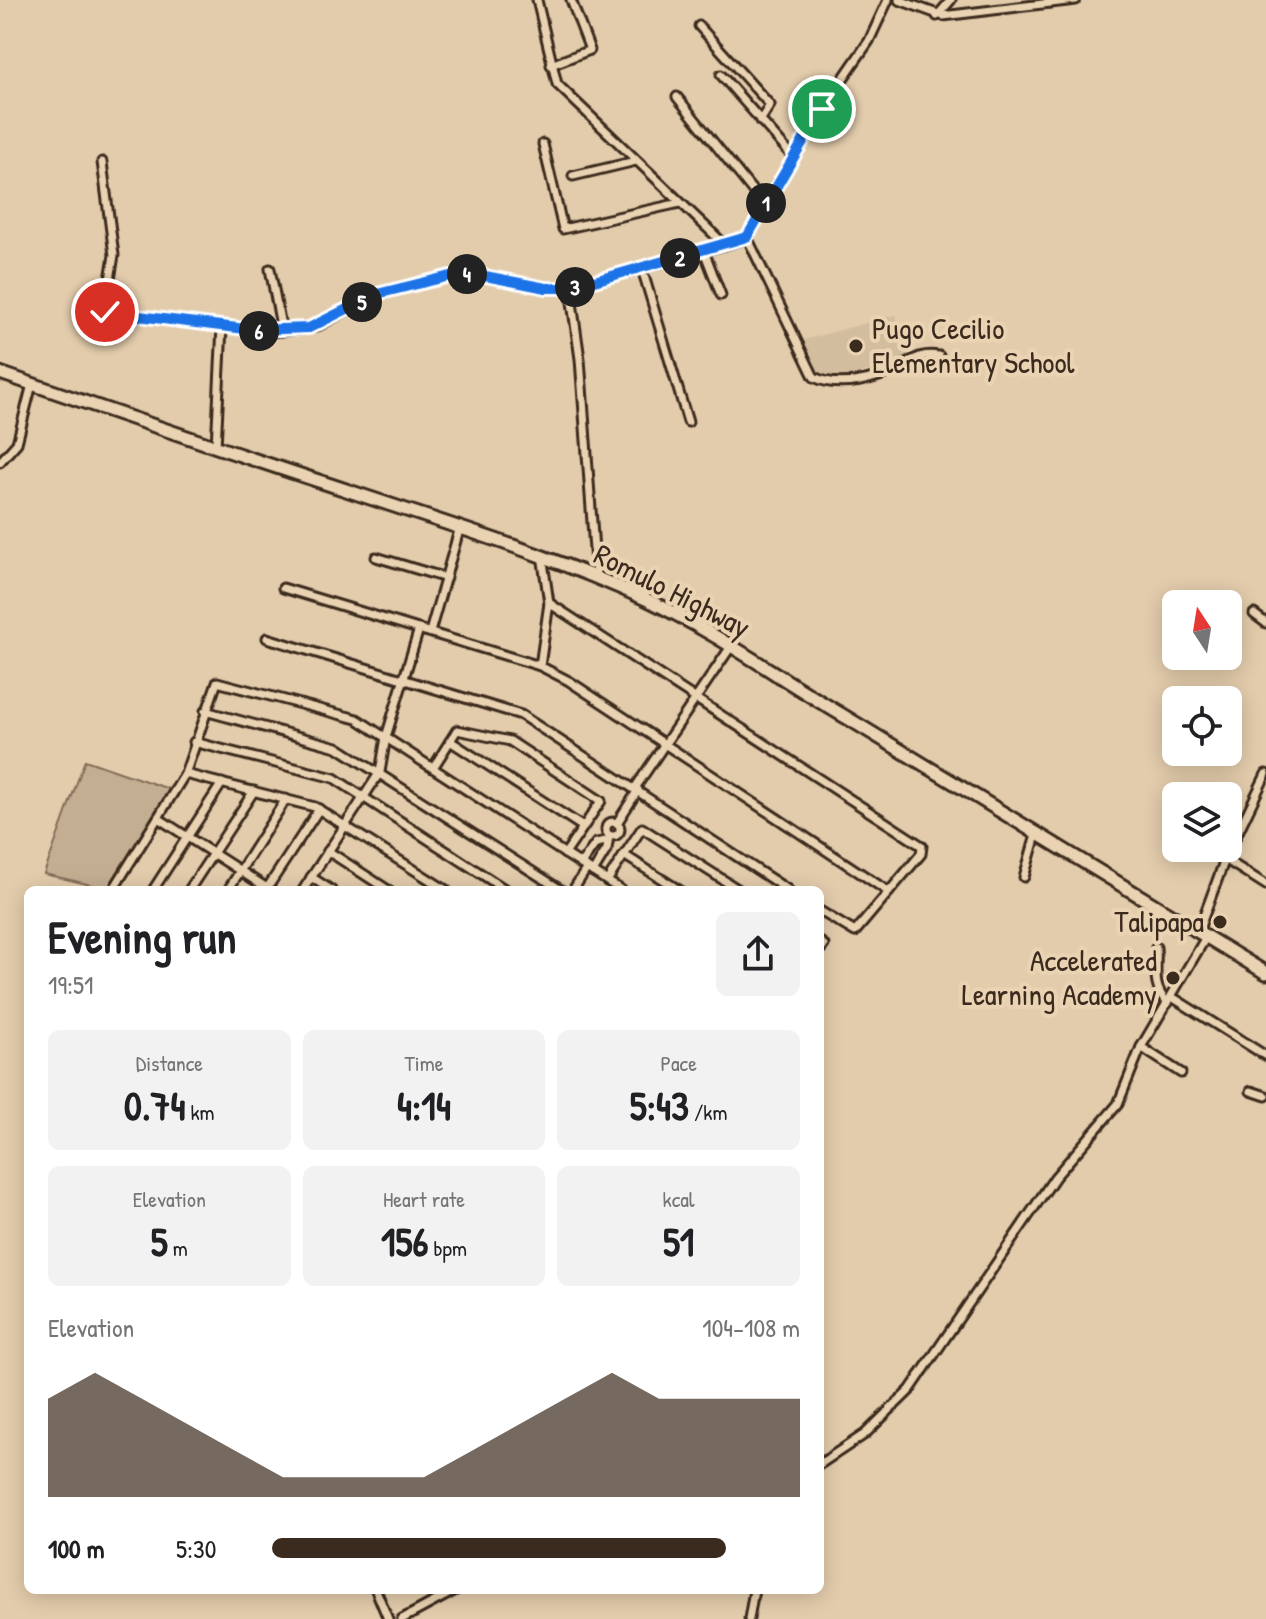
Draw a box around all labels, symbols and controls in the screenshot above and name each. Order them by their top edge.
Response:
pin [788,75,856,143]
icon: arrive [800,87,844,131]
pin: 1 [746,183,786,223]
text: 1 [762,188,770,218]
pin: 2 [660,238,700,278]
text: 2 [675,243,685,273]
pin: 4 [447,254,487,294]
text: 4 [463,259,471,289]
pin: 3 [555,267,595,307]
text: 3 [570,272,580,302]
pin [71,278,139,346]
pin: 5 [342,282,382,322]
text: 5 [357,287,367,317]
icon: check [83,290,127,334]
place label: Pugo Cecilio Elementary School [872,308,1074,382]
pin: 6 [239,311,279,351]
text: 6 [255,316,263,346]
marker: Pugo Cecilio Elementary School [847,337,865,355]
street label: Romulo Highway [588,534,757,647]
north arrow [1162,590,1242,670]
map controls [1162,590,1242,862]
button: locate [1162,686,1242,766]
button: layers [1162,782,1242,862]
place label: Talipapa [1114,901,1204,941]
text: Evening run [48,907,236,967]
button: share [716,912,800,996]
marker: Talipapa [1211,913,1229,931]
place label: Accelerated Learning Academy [962,940,1157,1014]
text: 19:51 [48,967,93,1002]
marker: Accelerated Learning Academy [1164,969,1182,987]
text: Distance [136,1048,203,1078]
text: Time [405,1048,443,1078]
text: Pace [660,1048,697,1078]
text: 0.74 [124,1078,185,1132]
text: 4:14 [397,1078,451,1132]
text: 5:43 [630,1078,689,1132]
text: km [185,1097,215,1127]
text: /km [689,1097,727,1127]
text: Elevation [133,1184,206,1214]
text: Heart rate [383,1184,465,1214]
text: kcal [663,1184,695,1214]
text: 5 [151,1214,168,1268]
text: 156 [381,1214,428,1268]
text: 51 [663,1214,694,1268]
text: m [168,1233,188,1263]
text: bpm [428,1233,467,1263]
text: Elevation [48,1310,134,1345]
text: 104–108 m [702,1310,800,1345]
text: 100 m [48,1531,104,1566]
text: 5:30 [176,1531,216,1566]

